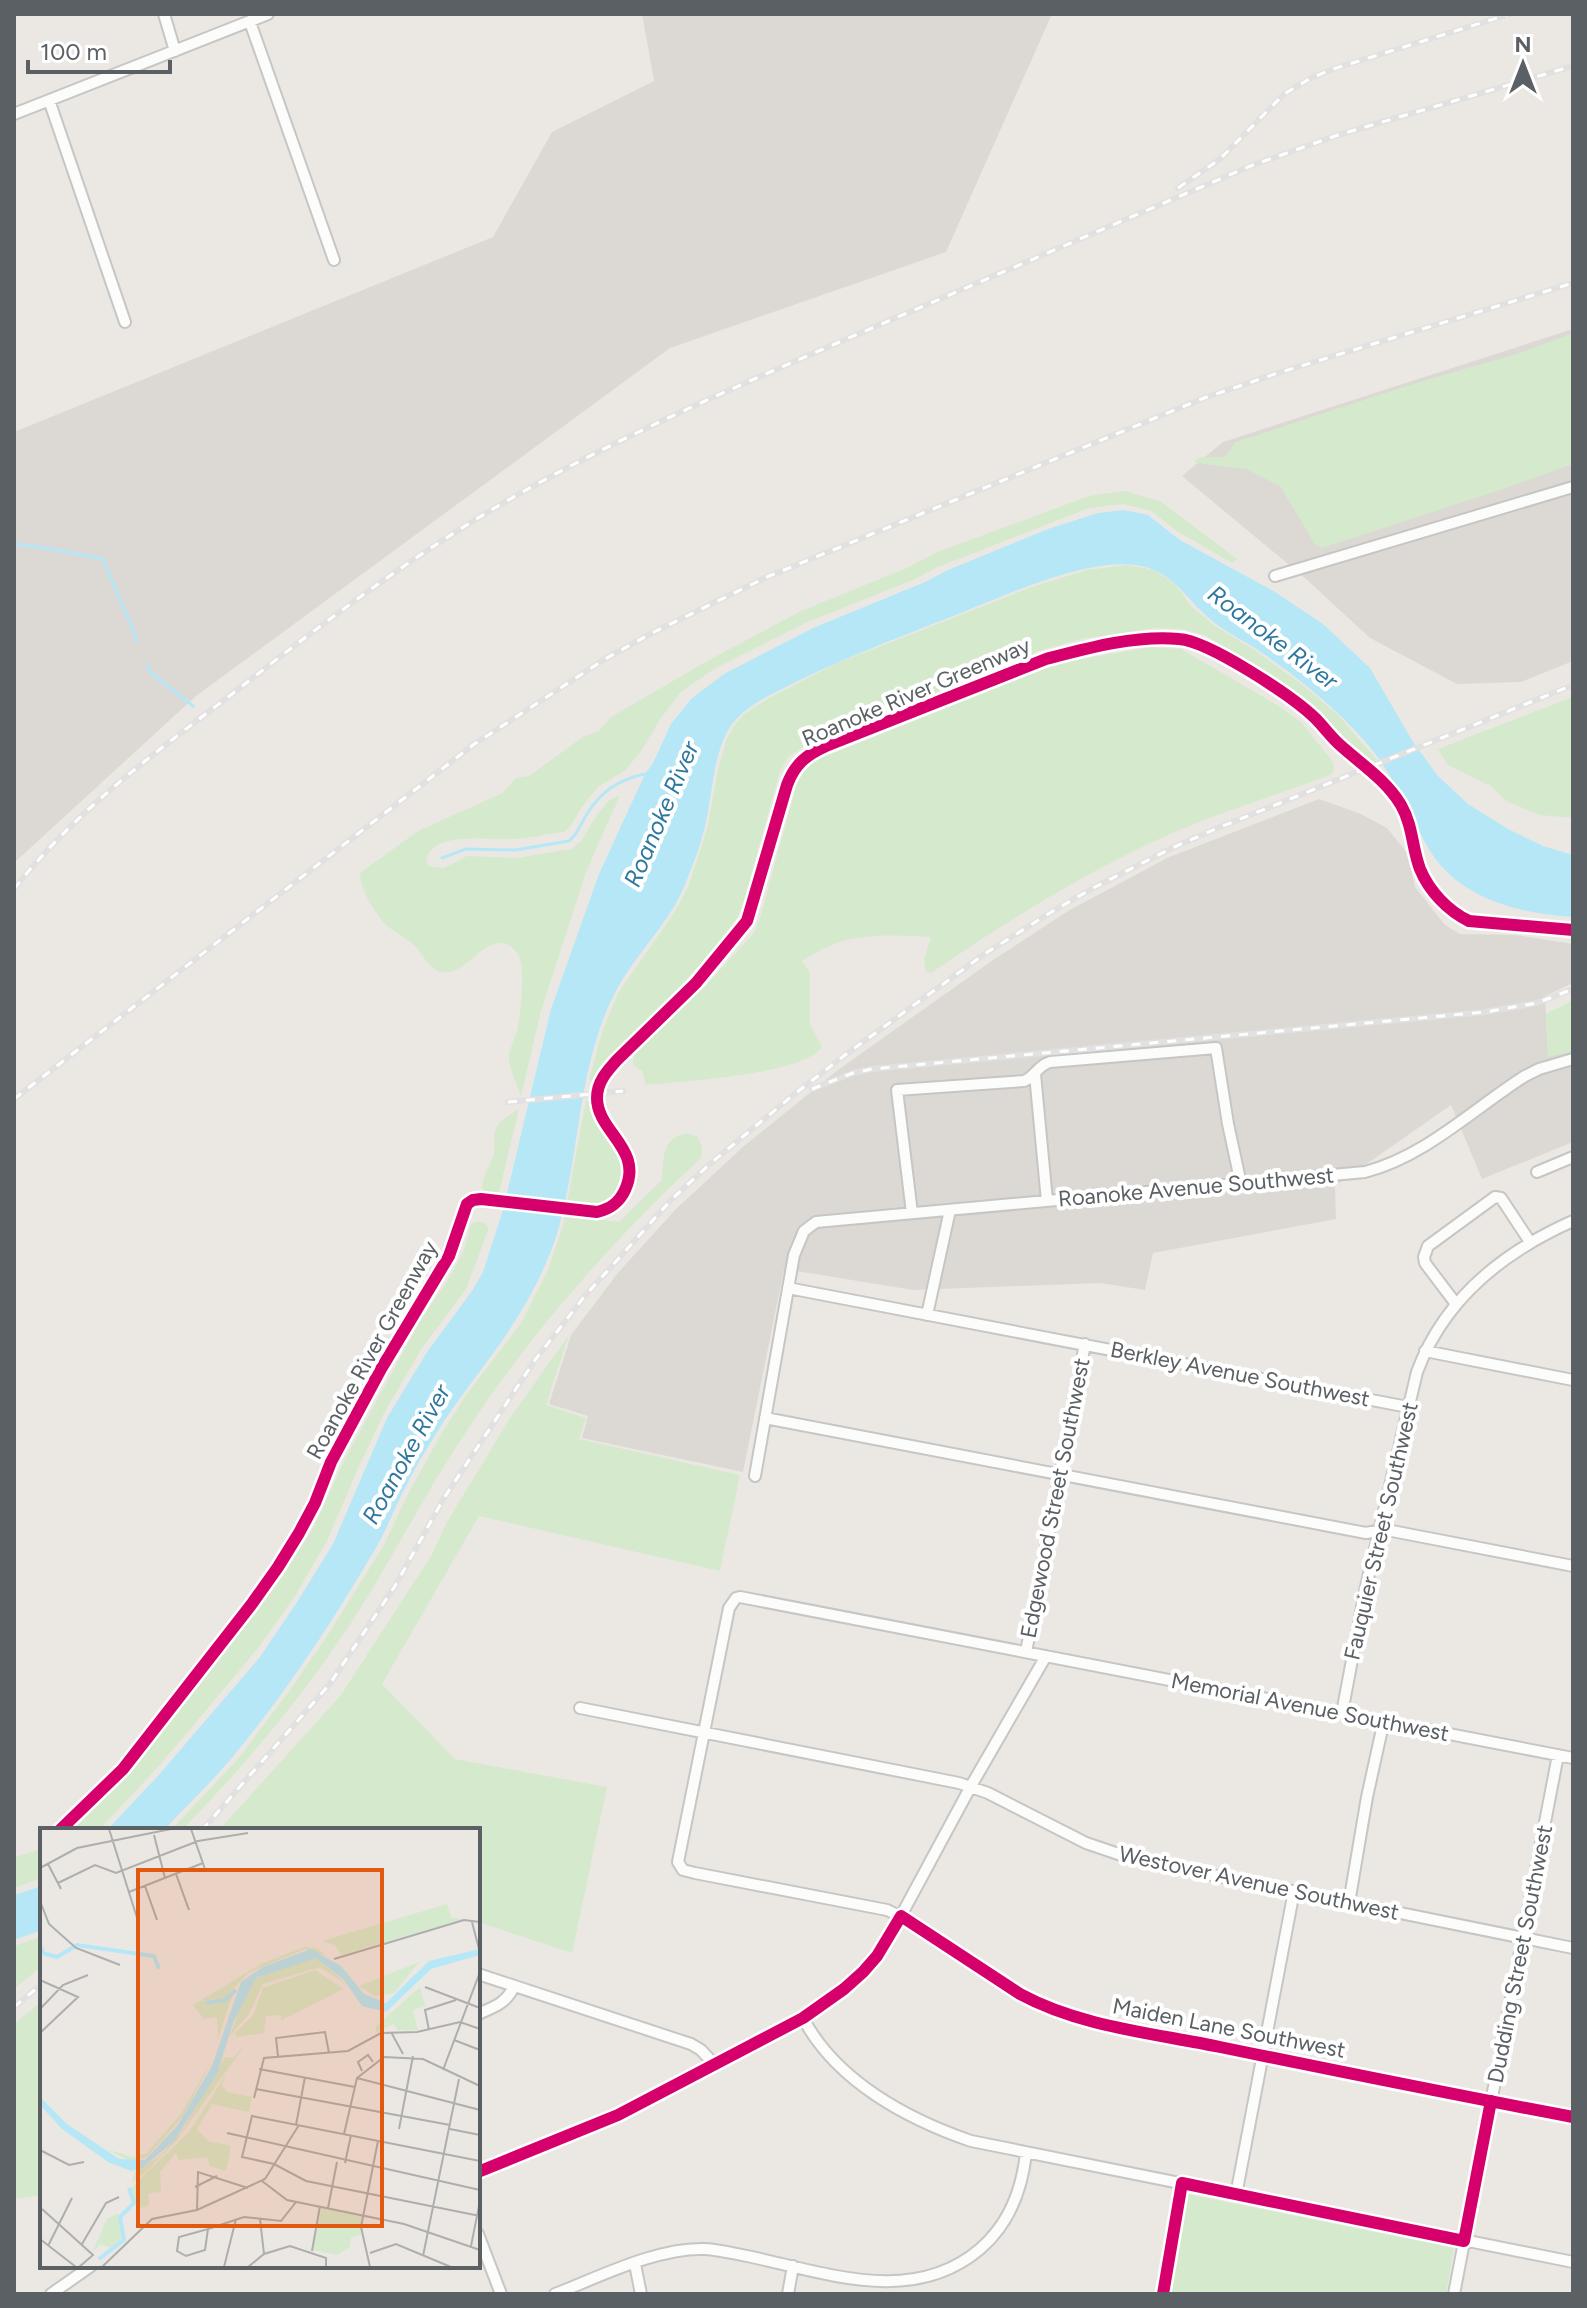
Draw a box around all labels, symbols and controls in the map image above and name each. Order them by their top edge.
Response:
scale bar [28,24,170,74]
north arrow [1483,24,1563,104]
text: N [1514,31,1532,58]
text: 100 m [40,37,107,66]
water label: Roanoke River [1202,579,1344,696]
street label: Roanoke River Greenway [798,631,1035,752]
water label: Roanoke River [617,736,705,891]
street label: Roanoke Avenue Southwest [1057,1161,1335,1213]
street label: Roanoke River Greenway [301,1236,443,1464]
street label: Berkley Avenue Southwest [1108,1336,1372,1412]
street label: Edgewood Street Southwest [1015,1356,1095,1640]
water label: Roanoke River [356,1379,456,1529]
street label: Fauquier Street Southwest [1338,1399,1424,1663]
street label: Memorial Avenue Southwest [1169,1667,1451,1747]
street label: Dudding Street Southwest [1482,1823,1558,2085]
inset map [40,1828,480,2268]
street label: Westover Avenue Southwest [1116,1840,1402,1926]
street label: Maiden Lane Southwest [1110,1992,1348,2064]

